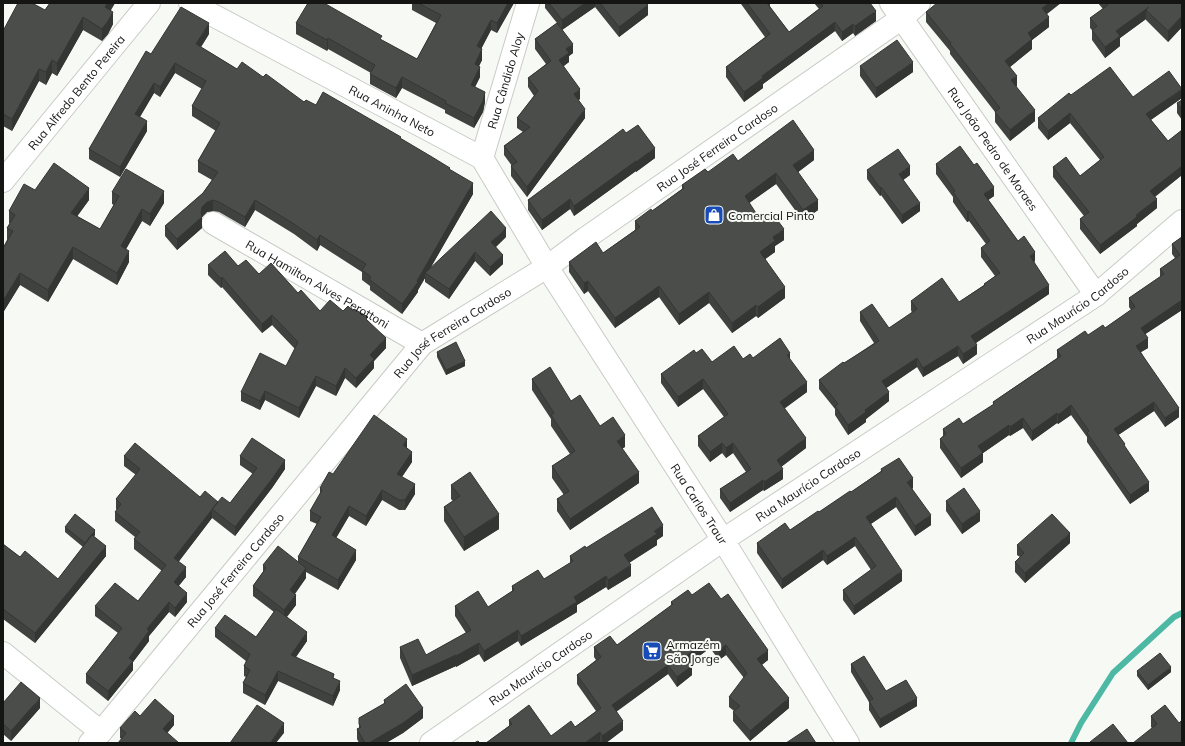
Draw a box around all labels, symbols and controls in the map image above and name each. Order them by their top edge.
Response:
street label: Rua Cândido Aloy [484,30,527,130]
street label: Rua Alfredo Bento Pereira [24,31,128,153]
street label: Rua Aninha Neto [347,81,438,139]
street label: Rua João Pedro de Moraes [945,84,1042,213]
street label: Rua José Ferreira Cardoso [653,99,780,194]
shop icon: Comercial Pinto [703,204,725,226]
place label: Comercial Pinto [728,208,815,223]
street label: Rua Hamilton Alves Perottoni [243,236,392,331]
street label: Rua Maurício Cardoso [1023,263,1132,346]
street label: Rua José Ferreira Cardoso [390,284,514,381]
street label: Rua Maurício Cardoso [752,444,863,524]
street label: Rua Carlos Traur [668,460,731,547]
street label: Rua José Ferreira Cardoso [183,509,287,630]
street label: Rua Maurício Cardoso [486,626,595,708]
place label: Armazém São Jorge [666,637,720,666]
supermarket icon: Armazém São Jorge [641,640,663,662]

